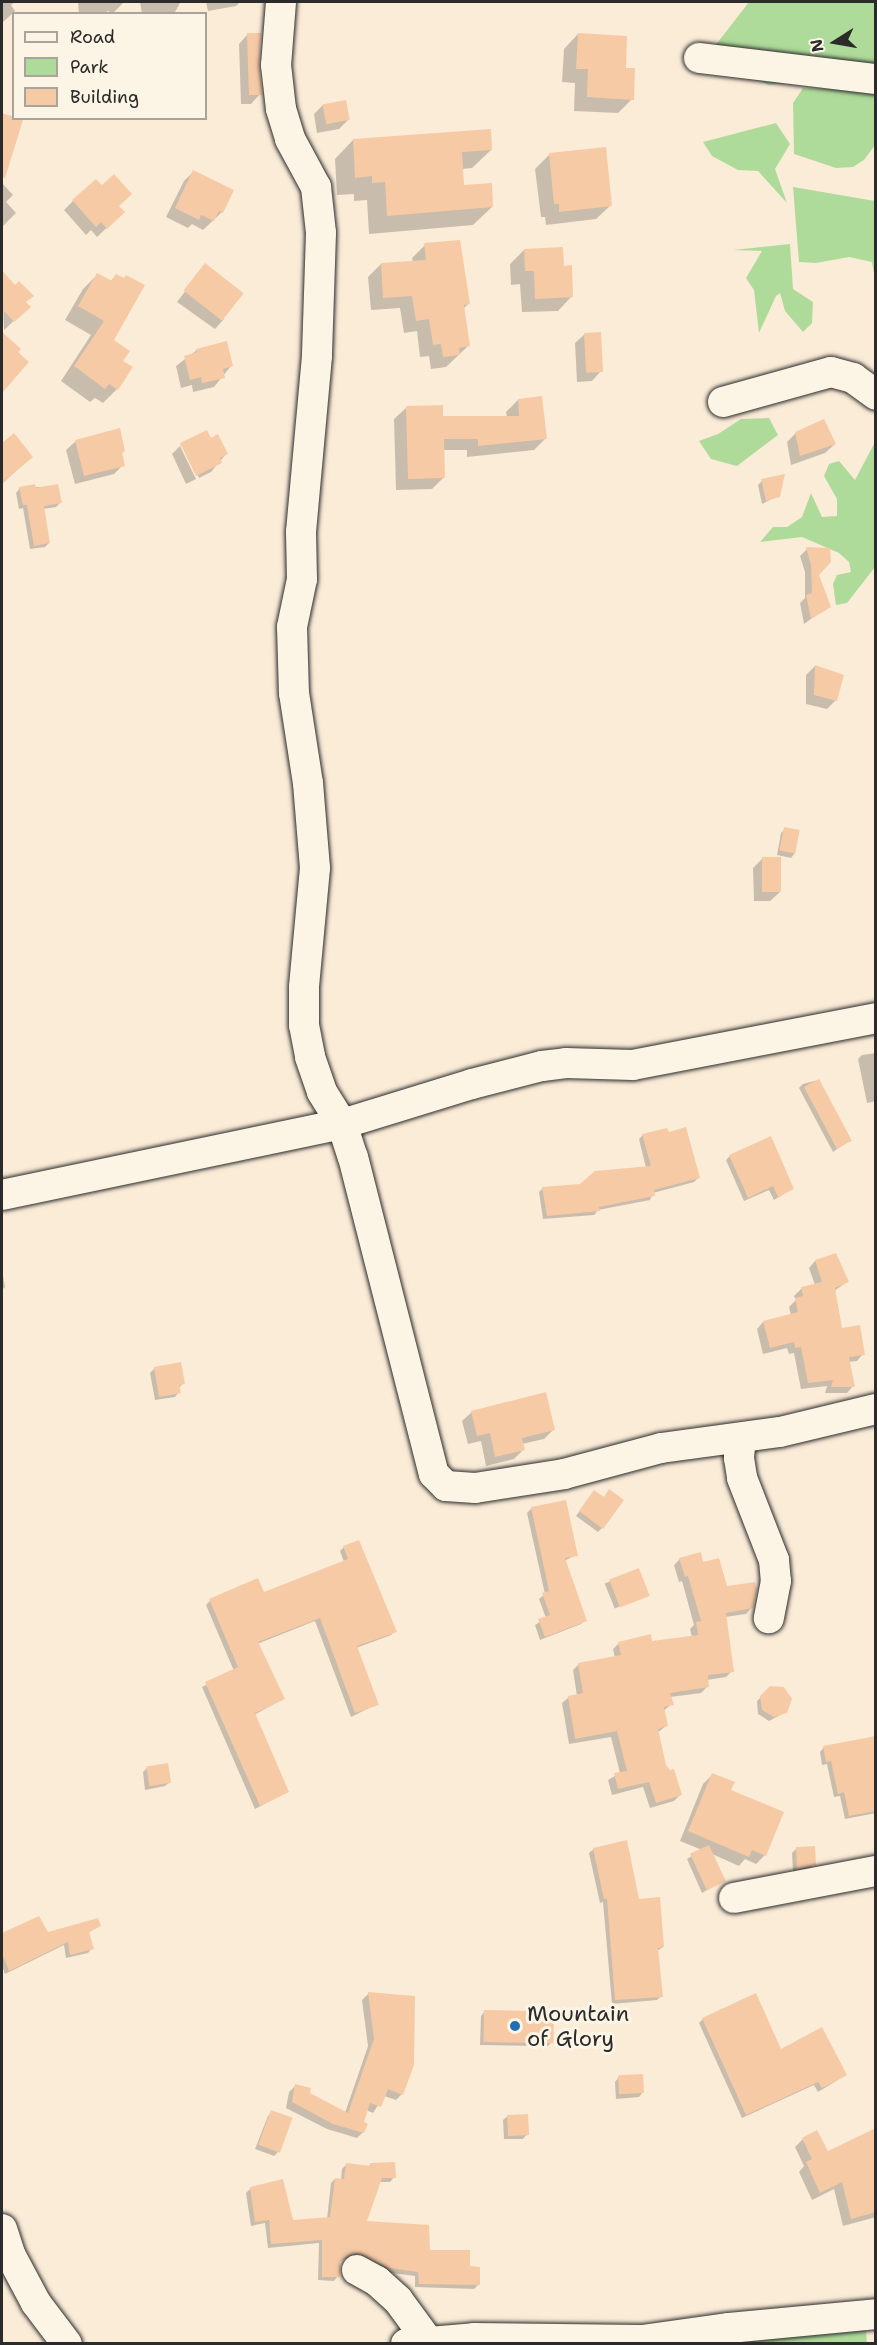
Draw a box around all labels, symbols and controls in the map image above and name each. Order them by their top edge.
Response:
legend [12,12,207,120]
north arrow [805,12,865,72]
text: Road [70,25,115,49]
text: N [805,37,828,54]
text: Park [70,55,109,79]
text: Building [70,85,139,109]
place label: Mountain of Glory [527,2000,629,2052]
marker: Mountain of Glory [508,2019,522,2033]

